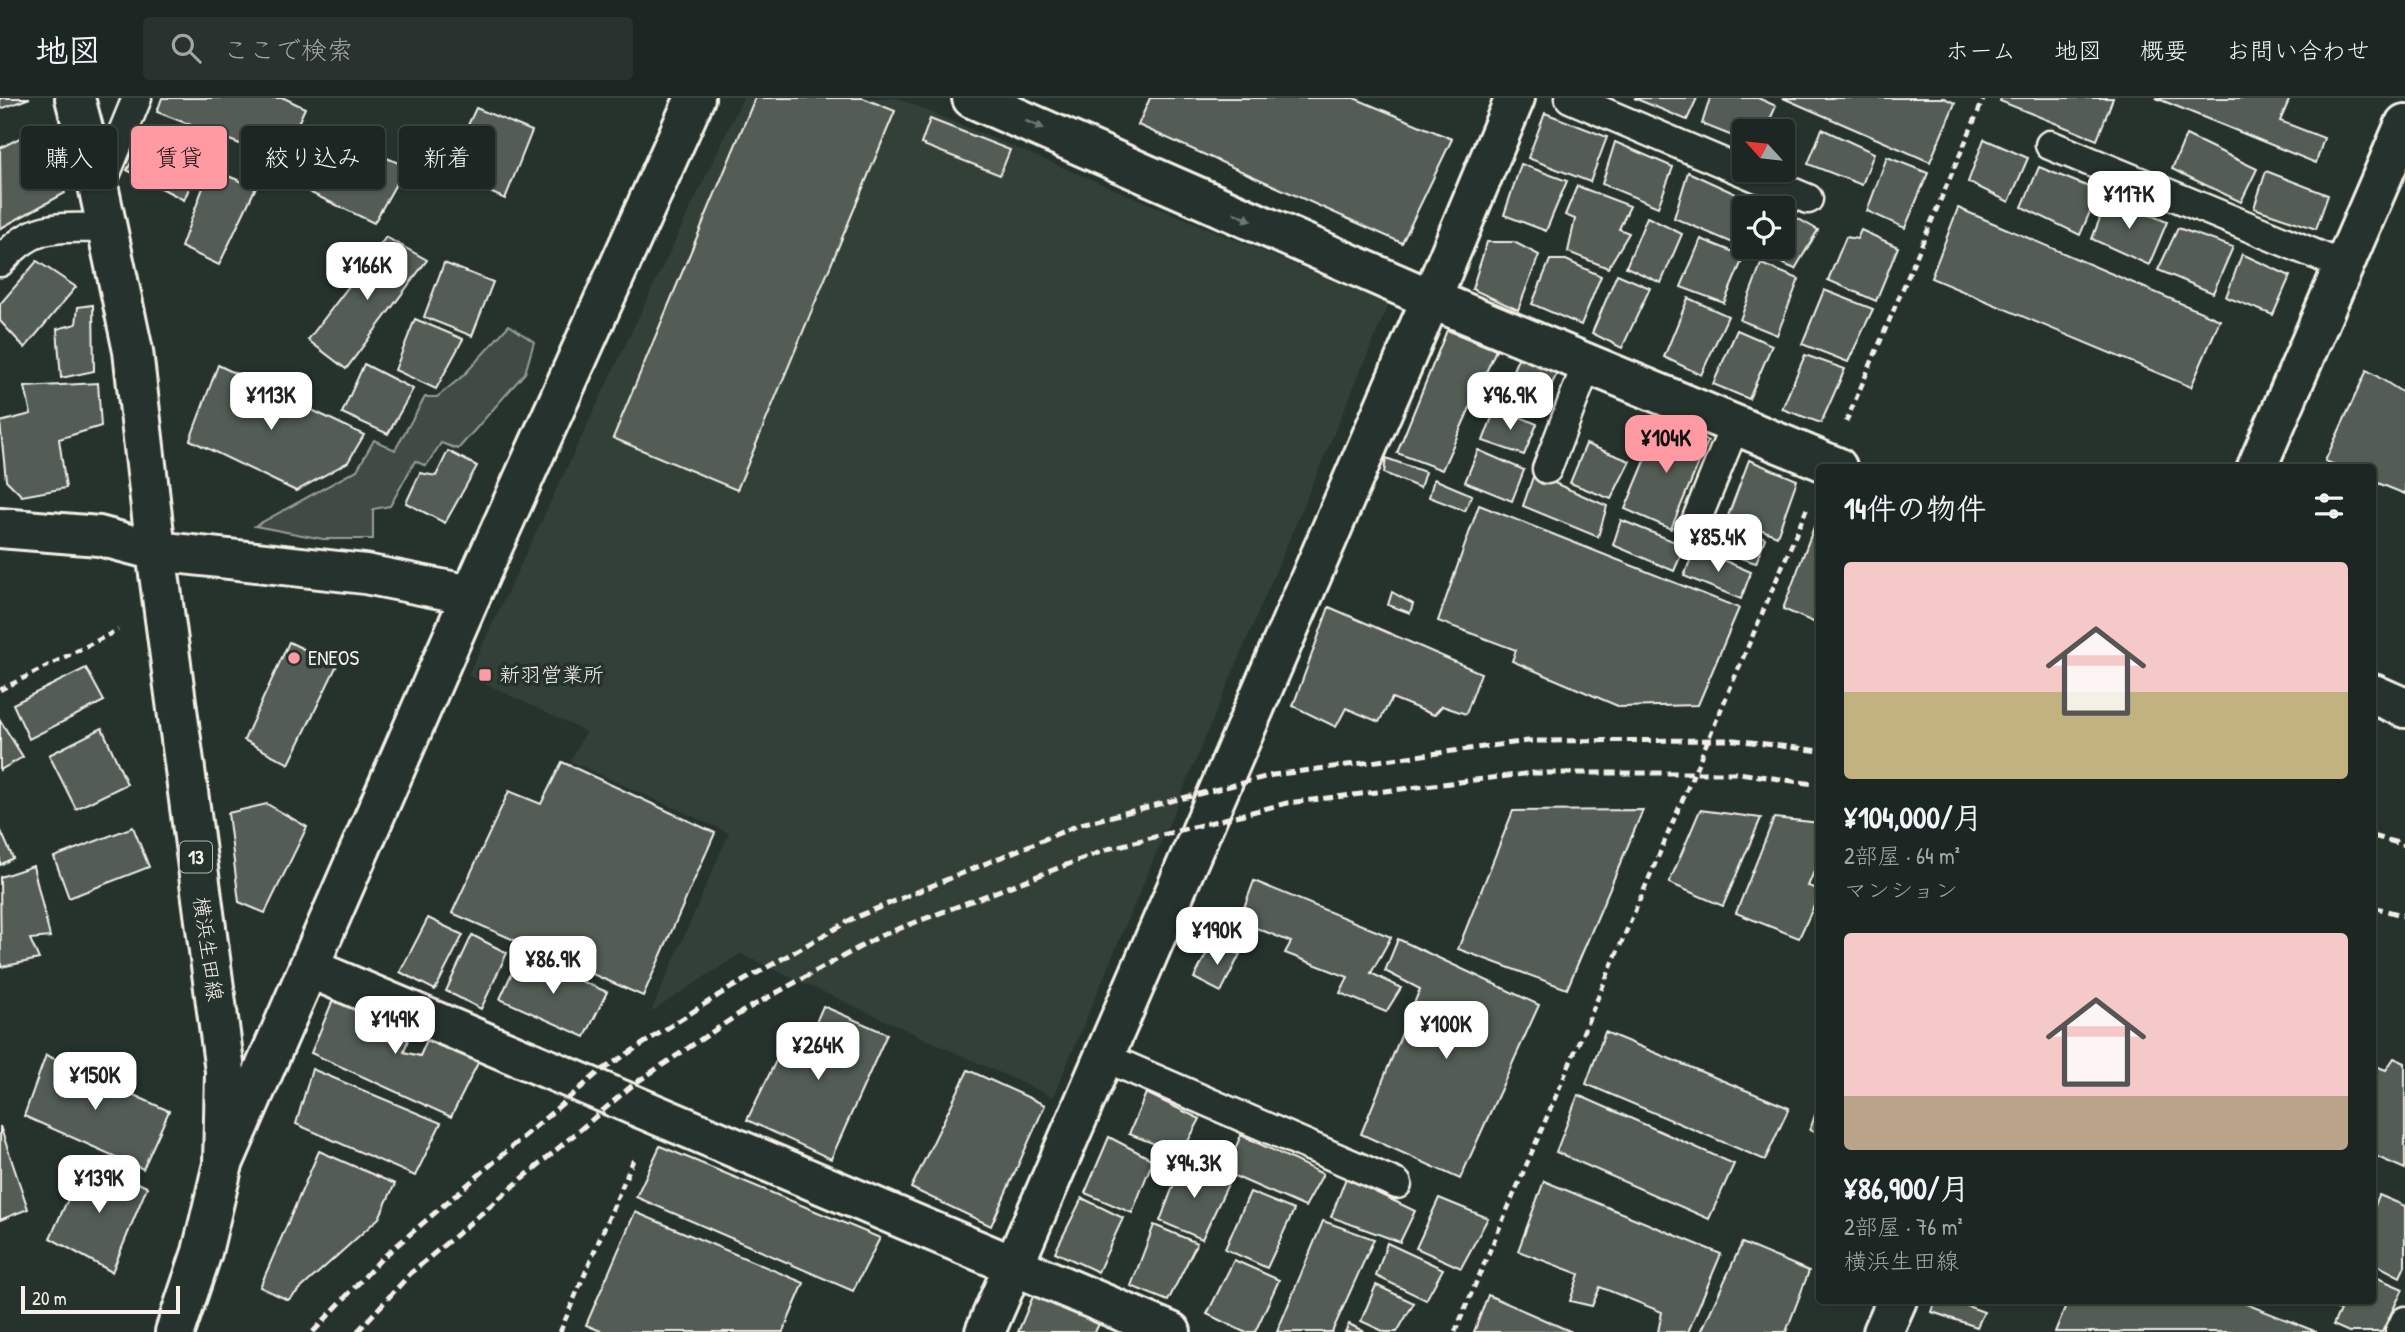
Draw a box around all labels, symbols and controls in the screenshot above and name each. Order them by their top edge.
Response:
search box [143,17,633,80]
text: 地図 [35,28,101,72]
icon: search [167,29,205,67]
text: ここで検索 [223,32,353,67]
text: ホーム [1945,34,2016,66]
text: 地図 [2054,34,2102,66]
text: 概要 [2140,34,2188,66]
text: お問い合わせ [2226,34,2370,66]
one-way arrow [1025,119,1045,131]
north arrow [1732,119,1796,182]
map controls [1732,119,1795,259]
chip: 購入 [21,126,117,189]
chip: 賃貸 [131,126,227,189]
chip: 絞り込み [241,126,385,189]
chip: 新着 [399,126,495,189]
pin: ¥117K [2080,172,2178,231]
text: ¥117K [2104,178,2154,209]
button: locate [1732,196,1795,259]
one-way arrow [1233,211,1254,222]
pin: ¥166K [318,242,416,302]
text: ¥166K [342,249,392,280]
pin: ¥113K [222,372,320,432]
pin: ¥96.9K [1453,372,1567,432]
text: ¥113K [246,379,296,410]
text: ¥96.9K [1483,379,1537,410]
pin: ¥104K [1617,416,1715,475]
text: ¥104K [1641,422,1691,453]
icon: filters [2310,487,2348,525]
text: 14件の物件 [1844,488,1986,528]
pin: ¥85.4K [1661,514,1775,574]
text: ¥85.4K [1690,521,1746,552]
icon: home [2033,608,2159,734]
place label: ENEOS [308,643,359,672]
marker: ENEOS [286,650,302,666]
place label: 新羽営業所 [499,660,604,689]
marker: 新羽営業所 [477,667,493,683]
text: ¥104,000/月 [1844,797,1983,837]
text: 2部屋 · 64 m² [1844,840,1960,871]
road number: 13 [180,842,212,872]
text: マンション [1844,874,1958,905]
street label: 横浜生田線 [187,895,230,1003]
pin: ¥190K [1168,908,1266,967]
text: ¥190K [1192,914,1242,945]
pin: ¥86.9K [496,936,610,996]
text: ¥86.9K [525,943,581,974]
icon: home [2033,979,2159,1105]
pin: ¥149K [346,996,444,1056]
pin: ¥100K [1397,1002,1495,1061]
text: ¥149K [371,1003,419,1034]
text: ¥100K [1420,1008,1472,1039]
pin: ¥264K [769,1023,867,1082]
text: ¥264K [792,1029,844,1060]
pin: ¥150K [46,1052,144,1112]
text: ¥150K [69,1059,121,1090]
pin: ¥94.3K [1137,1140,1251,1200]
text: ¥94.3K [1167,1147,1222,1178]
pin: ¥139K [50,1156,148,1215]
text: ¥139K [74,1162,124,1193]
text: ¥86,900/月 [1844,1168,1970,1208]
text: 2部屋 · 76 m² [1844,1211,1963,1242]
text: 横浜生田線 [1844,1245,1959,1276]
scale bar [21,1283,180,1315]
text: 20 m [32,1285,67,1311]

